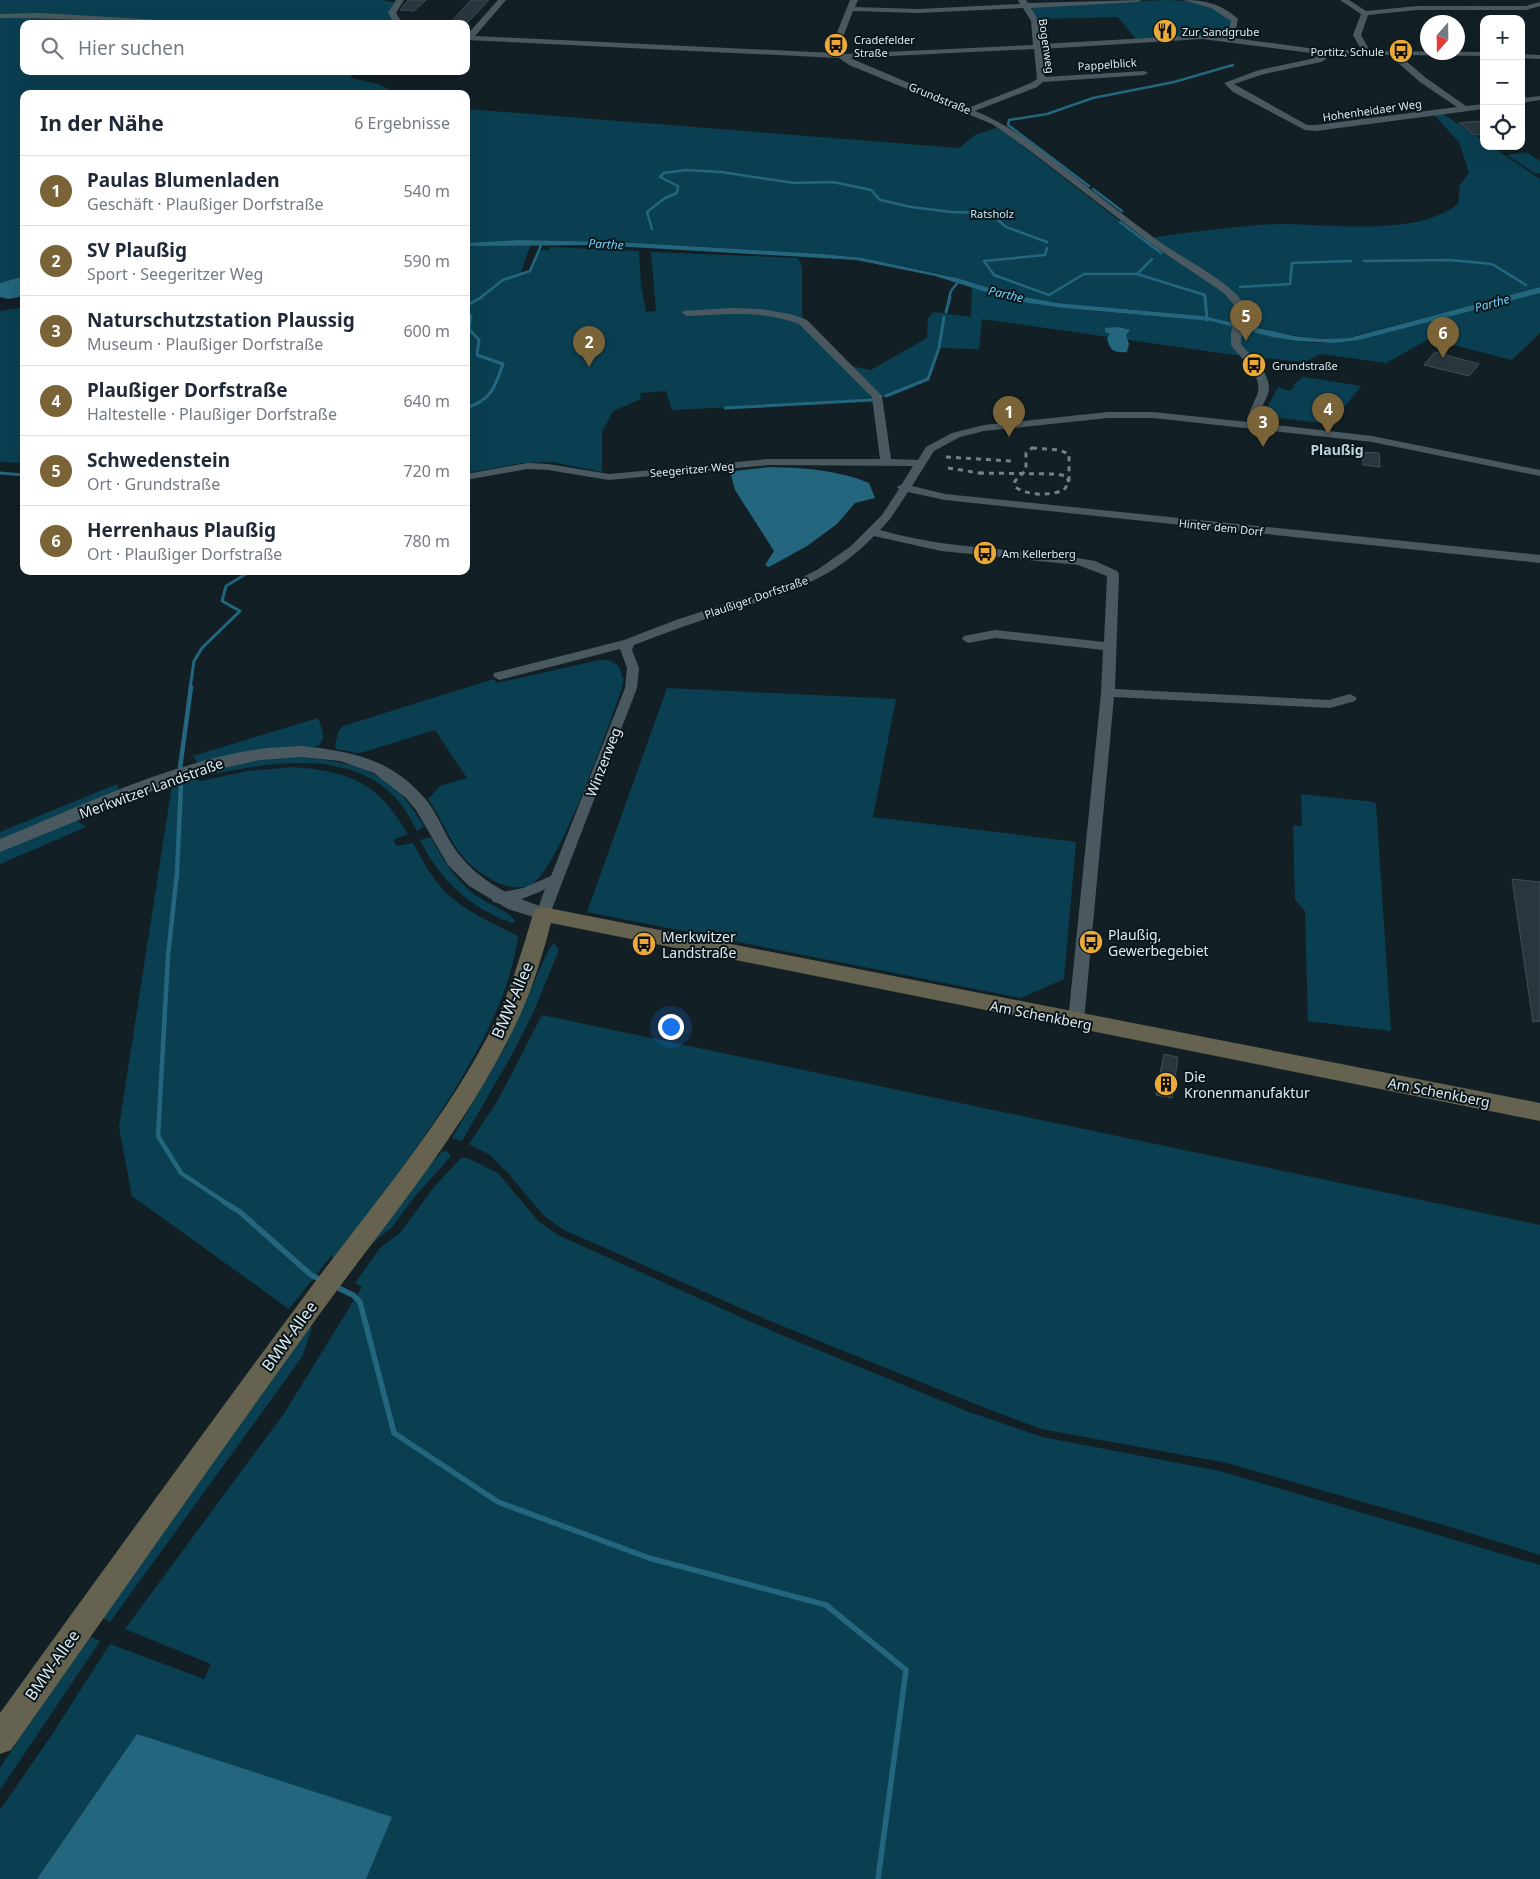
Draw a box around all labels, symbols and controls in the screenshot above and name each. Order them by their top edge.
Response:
north arrow [1420,15,1465,60]
map controls [1480,15,1525,150]
button: + [1480,15,1525,60]
street label: Bogenweg [1036,18,1058,74]
restaurant icon: Zur Sandgrube [1152,18,1178,44]
search box [20,20,470,75]
place label: Zur Sandgrube [1182,24,1259,39]
bus stop icon: Cradefelder Straße [823,32,849,58]
place label: Cradefelder Straße [854,32,915,60]
icon: search [38,34,66,62]
text: Hier suchen [78,35,185,61]
bus stop icon: Portitz, Schule [1388,38,1414,64]
place label: Portitz, Schule [1310,44,1384,59]
street label: Pappelblick [1077,54,1137,74]
button: − [1480,60,1525,105]
street label: Grundstraße [907,79,973,117]
street label: Hohenheidaer Weg [1321,96,1423,124]
button: locate [1480,105,1525,150]
text: In der Nähe [40,109,164,137]
text: 6 Ergebnisse [354,112,450,134]
text: Paulas Blumenladen [87,167,280,193]
text: 1 [51,180,61,202]
text: 540 m [403,180,450,202]
text: Geschäft · Plaußiger Dorfstraße [87,193,324,215]
park label: Ratsholz [970,206,1014,221]
water label: Parthe [588,235,624,253]
text: SV Plaußig [87,237,187,263]
text: 2 [51,250,61,272]
text: 590 m [403,250,450,272]
text: Sport · Seegeritzer Weg [87,263,263,285]
water label: Parthe [987,282,1025,306]
water label: Parthe [1473,290,1511,316]
pin: 5 [1230,300,1262,341]
text: Naturschutzstation Plaussig [87,307,355,333]
pin: 6 [1427,317,1459,358]
text: 3 [51,320,61,342]
text: 600 m [403,320,450,342]
pin: 2 [573,326,605,367]
text: Museum · Plaußiger Dorfstraße [87,333,323,355]
bus stop icon: Grundstraße [1241,352,1267,378]
place label: Grundstraße [1272,358,1338,373]
text: Plaußiger Dorfstraße [87,377,288,403]
text: 4 [51,390,61,412]
text: 640 m [403,390,450,412]
pin: 4 [1312,393,1344,434]
pin: 1 [993,396,1025,437]
text: Haltestelle · Plaußiger Dorfstraße [87,403,337,425]
pin: 3 [1247,406,1279,447]
district label: Plaußig [1310,440,1364,459]
text: Schwedenstein [87,447,230,473]
street label: Seegeritzer Weg [649,458,735,480]
text: 5 [51,460,61,482]
text: 720 m [403,460,450,482]
text: Ort · Grundstraße [87,473,220,495]
street label: Hinter dem Dorf [1178,515,1265,539]
text: Herrenhaus Plaußig [87,517,276,543]
text: 6 [51,530,61,552]
text: 780 m [403,530,450,552]
bus stop icon: Am Kellerberg [972,540,998,566]
text: Ort · Plaußiger Dorfstraße [87,543,282,565]
place label: Am Kellerberg [1002,546,1076,561]
street label: Plaußiger Dorfstraße [702,572,810,622]
street label: Winzerweg [581,724,625,800]
street label: Merkwitzer Landstraße [76,753,226,823]
place label: Plaußig, Gewerbegebiet [1108,925,1209,960]
place label: Merkwitzer Landstraße [662,927,736,962]
bus stop icon: Plaußig, Gewerbegebiet [1078,929,1104,955]
bus stop icon: Merkwitzer Landstraße [631,931,657,957]
street label: BMW-Allee [486,958,538,1042]
street label: Am Schenkberg [988,996,1094,1034]
your location [658,1014,684,1040]
place label: Die Kronenmanufaktur [1184,1067,1310,1102]
building icon: Die Kronenmanufaktur [1153,1071,1179,1097]
street label: Am Schenkberg [1386,1073,1492,1111]
street label: BMW-Allee [256,1297,322,1375]
street label: BMW-Allee [20,1625,84,1705]

